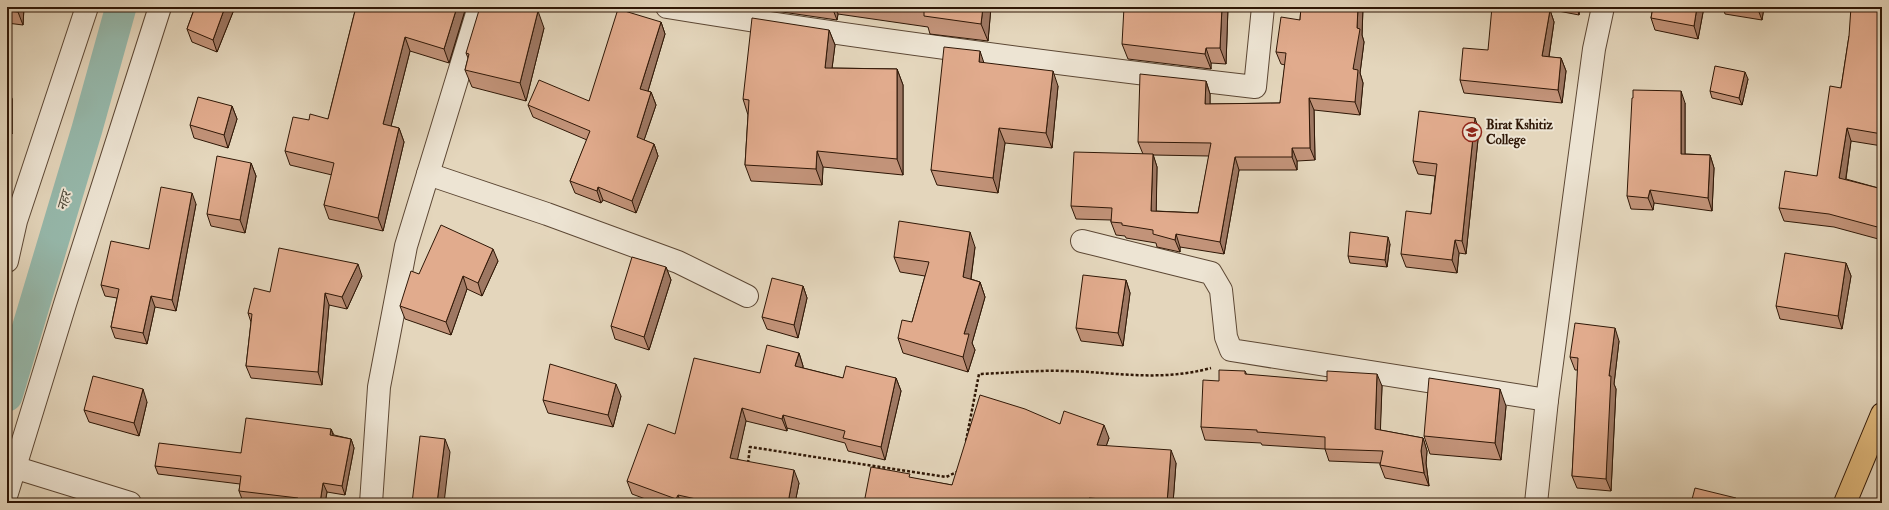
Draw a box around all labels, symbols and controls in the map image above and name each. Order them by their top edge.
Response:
place label: Birat Kshitiz College [1486,117,1553,149]
school or university icon: Birat Kshitiz College [1461,121,1483,143]
water label: नहर [53,187,76,212]

